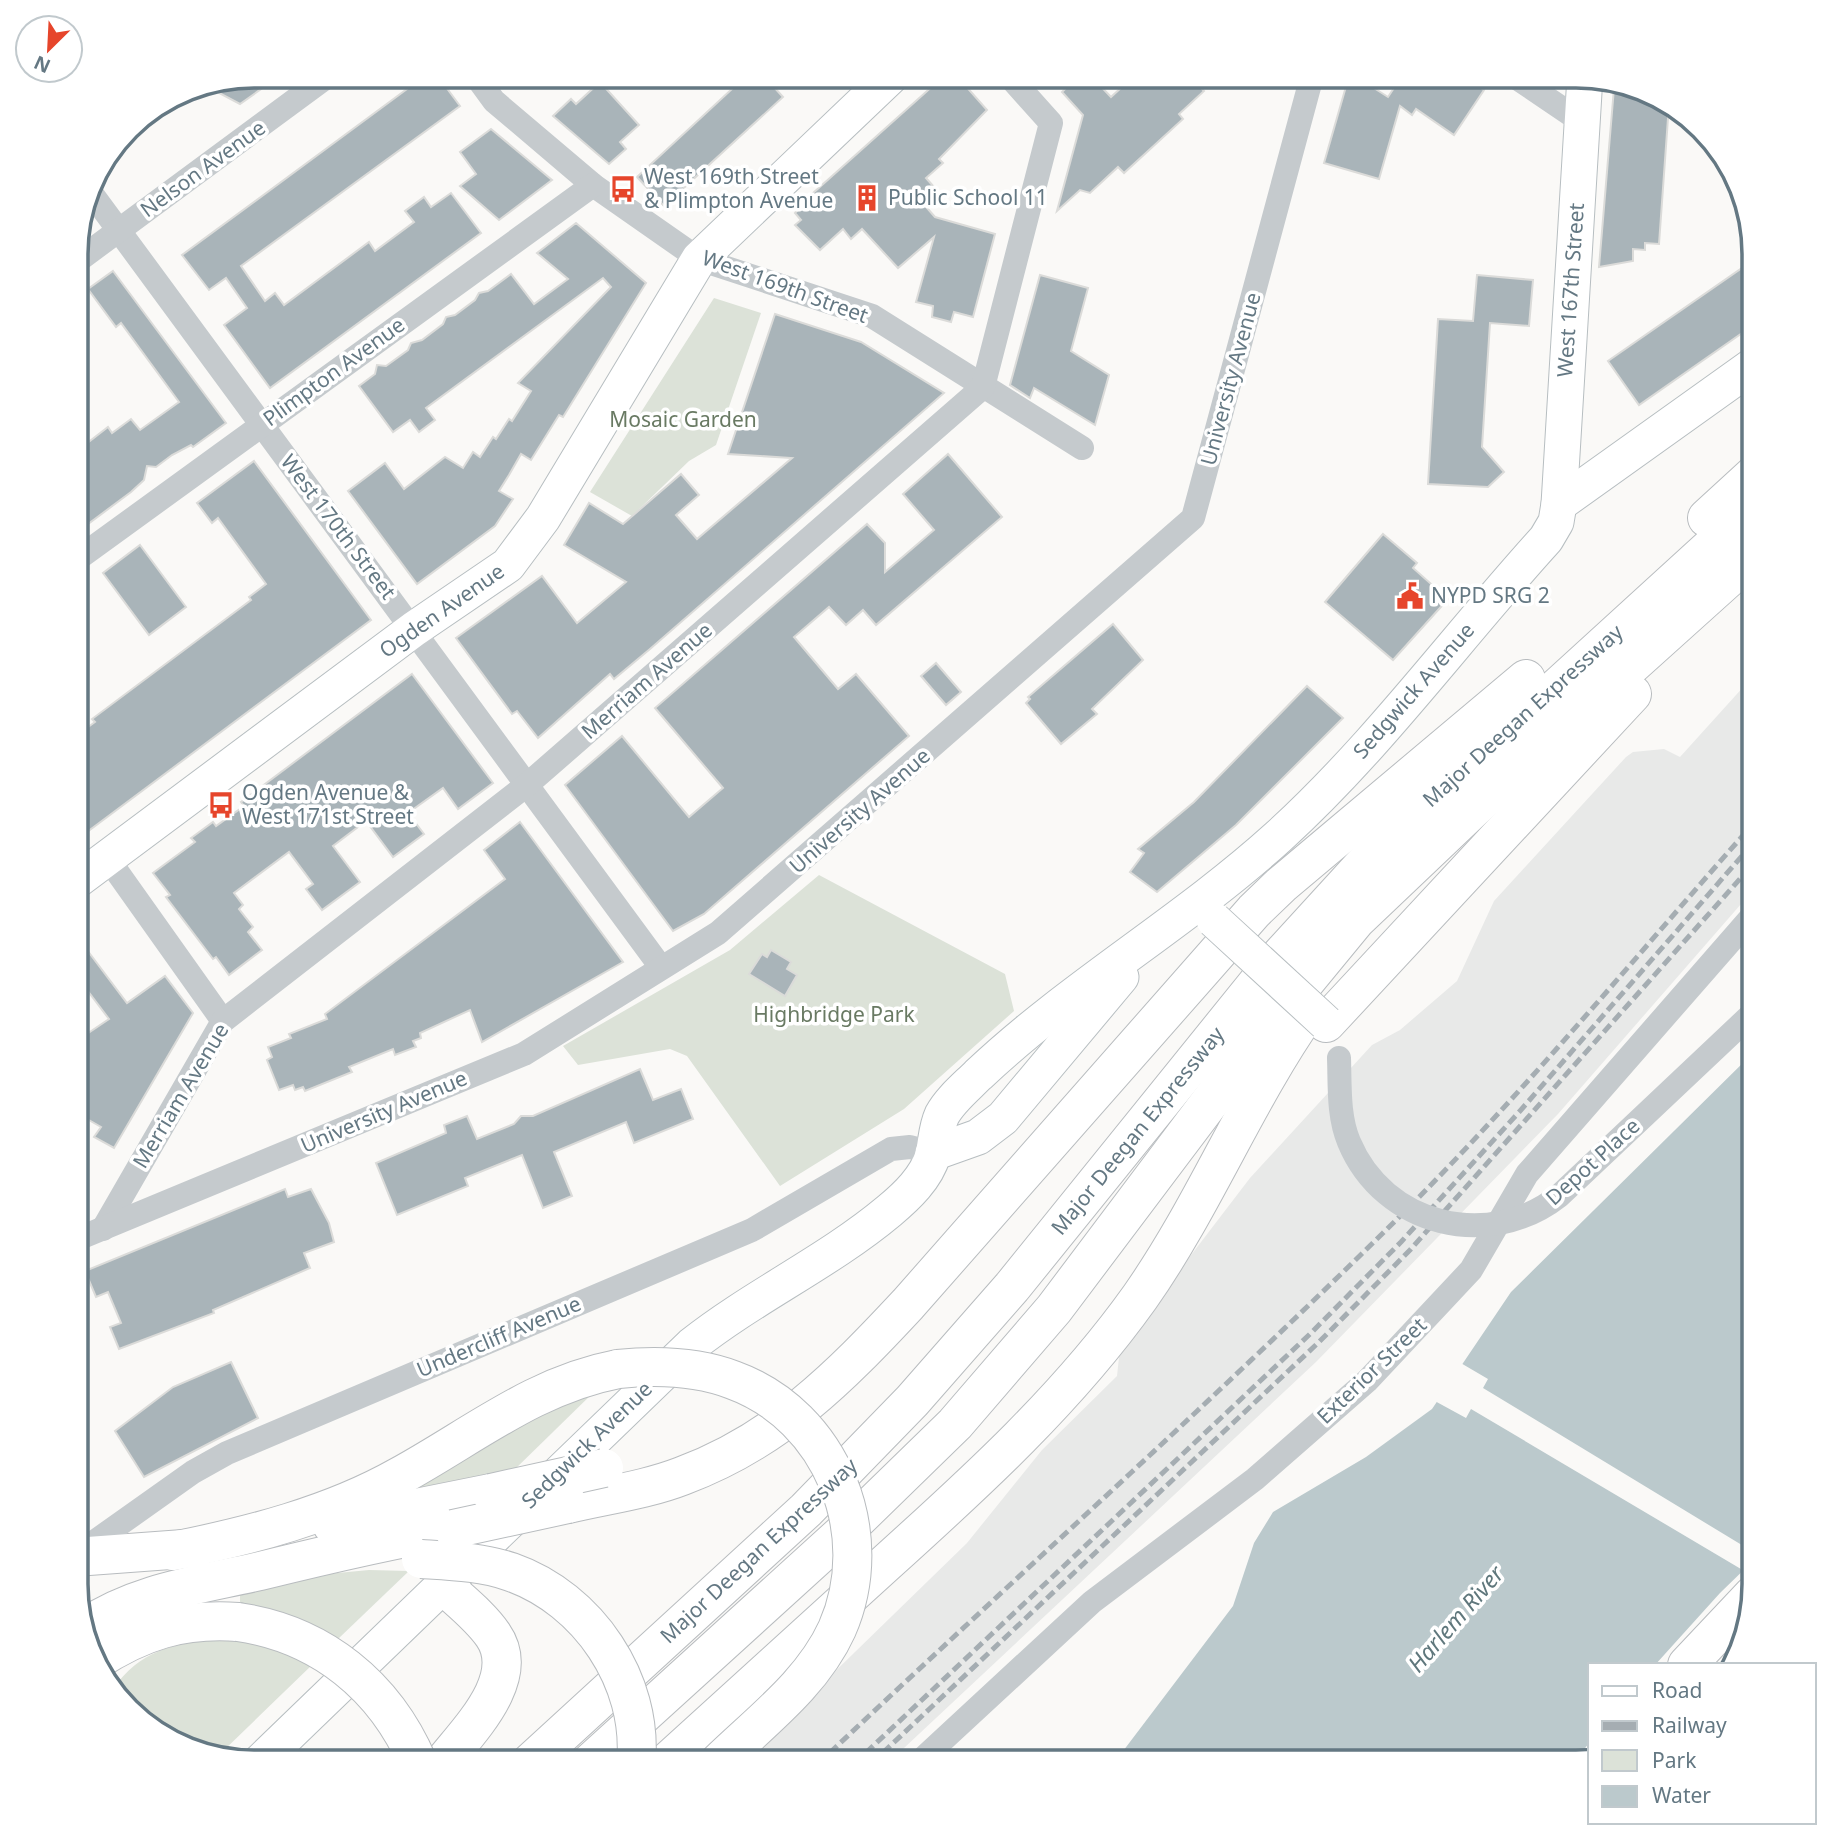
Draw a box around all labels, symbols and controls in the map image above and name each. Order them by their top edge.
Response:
north arrow [14,14,84,84]
text: N [30,50,54,80]
street label: Nelson Avenue [134,113,271,223]
place label: West 169th Street & Plimpton Avenue [644,162,833,214]
bus stop icon: West 169th Street & Plimpton Avenue [608,174,638,204]
building icon: Public School 11 [852,183,882,213]
place label: Public School 11 [888,183,1048,211]
street label: West 167th Street [1550,201,1590,378]
street label: West 169th Street [698,243,873,329]
street label: University Avenue [1193,289,1267,468]
street label: Plimpton Avenue [257,310,410,432]
park label: Mosaic Garden [609,405,757,433]
street label: West 170th Street [275,448,403,605]
street label: Ogden Avenue [373,557,509,664]
public building icon: NYPD SRG 2 [1395,581,1425,611]
place label: NYPD SRG 2 [1431,581,1550,609]
street label: Merriam Avenue [575,616,718,745]
street label: Sedgwick Avenue [1346,616,1480,764]
street label: Major Deegan Expressway [1416,618,1629,813]
street label: University Avenue [783,741,936,879]
place label: Ogden Avenue & West 171st Street [242,778,414,830]
bus stop icon: Ogden Avenue & West 171st Street [206,790,236,820]
park label: Highbridge Park [753,1000,915,1028]
street label: Merriam Avenue [126,1018,234,1173]
street label: Major Deegan Expressway [1044,1020,1230,1240]
street label: University Avenue [296,1063,471,1159]
street label: Depot Place [1539,1111,1645,1211]
street label: Undercliff Avenue [412,1289,585,1383]
street label: Exterior Street [1311,1311,1432,1430]
street label: Sedgwick Avenue [515,1375,658,1514]
street label: Major Deegan Expressway [654,1451,863,1649]
water label: Harlem River [1400,1557,1511,1679]
legend [1588,1663,1816,1824]
text: Road [1652,1676,1702,1704]
text: Railway [1652,1711,1727,1739]
text: Park [1652,1746,1697,1774]
text: Water [1652,1781,1711,1809]

